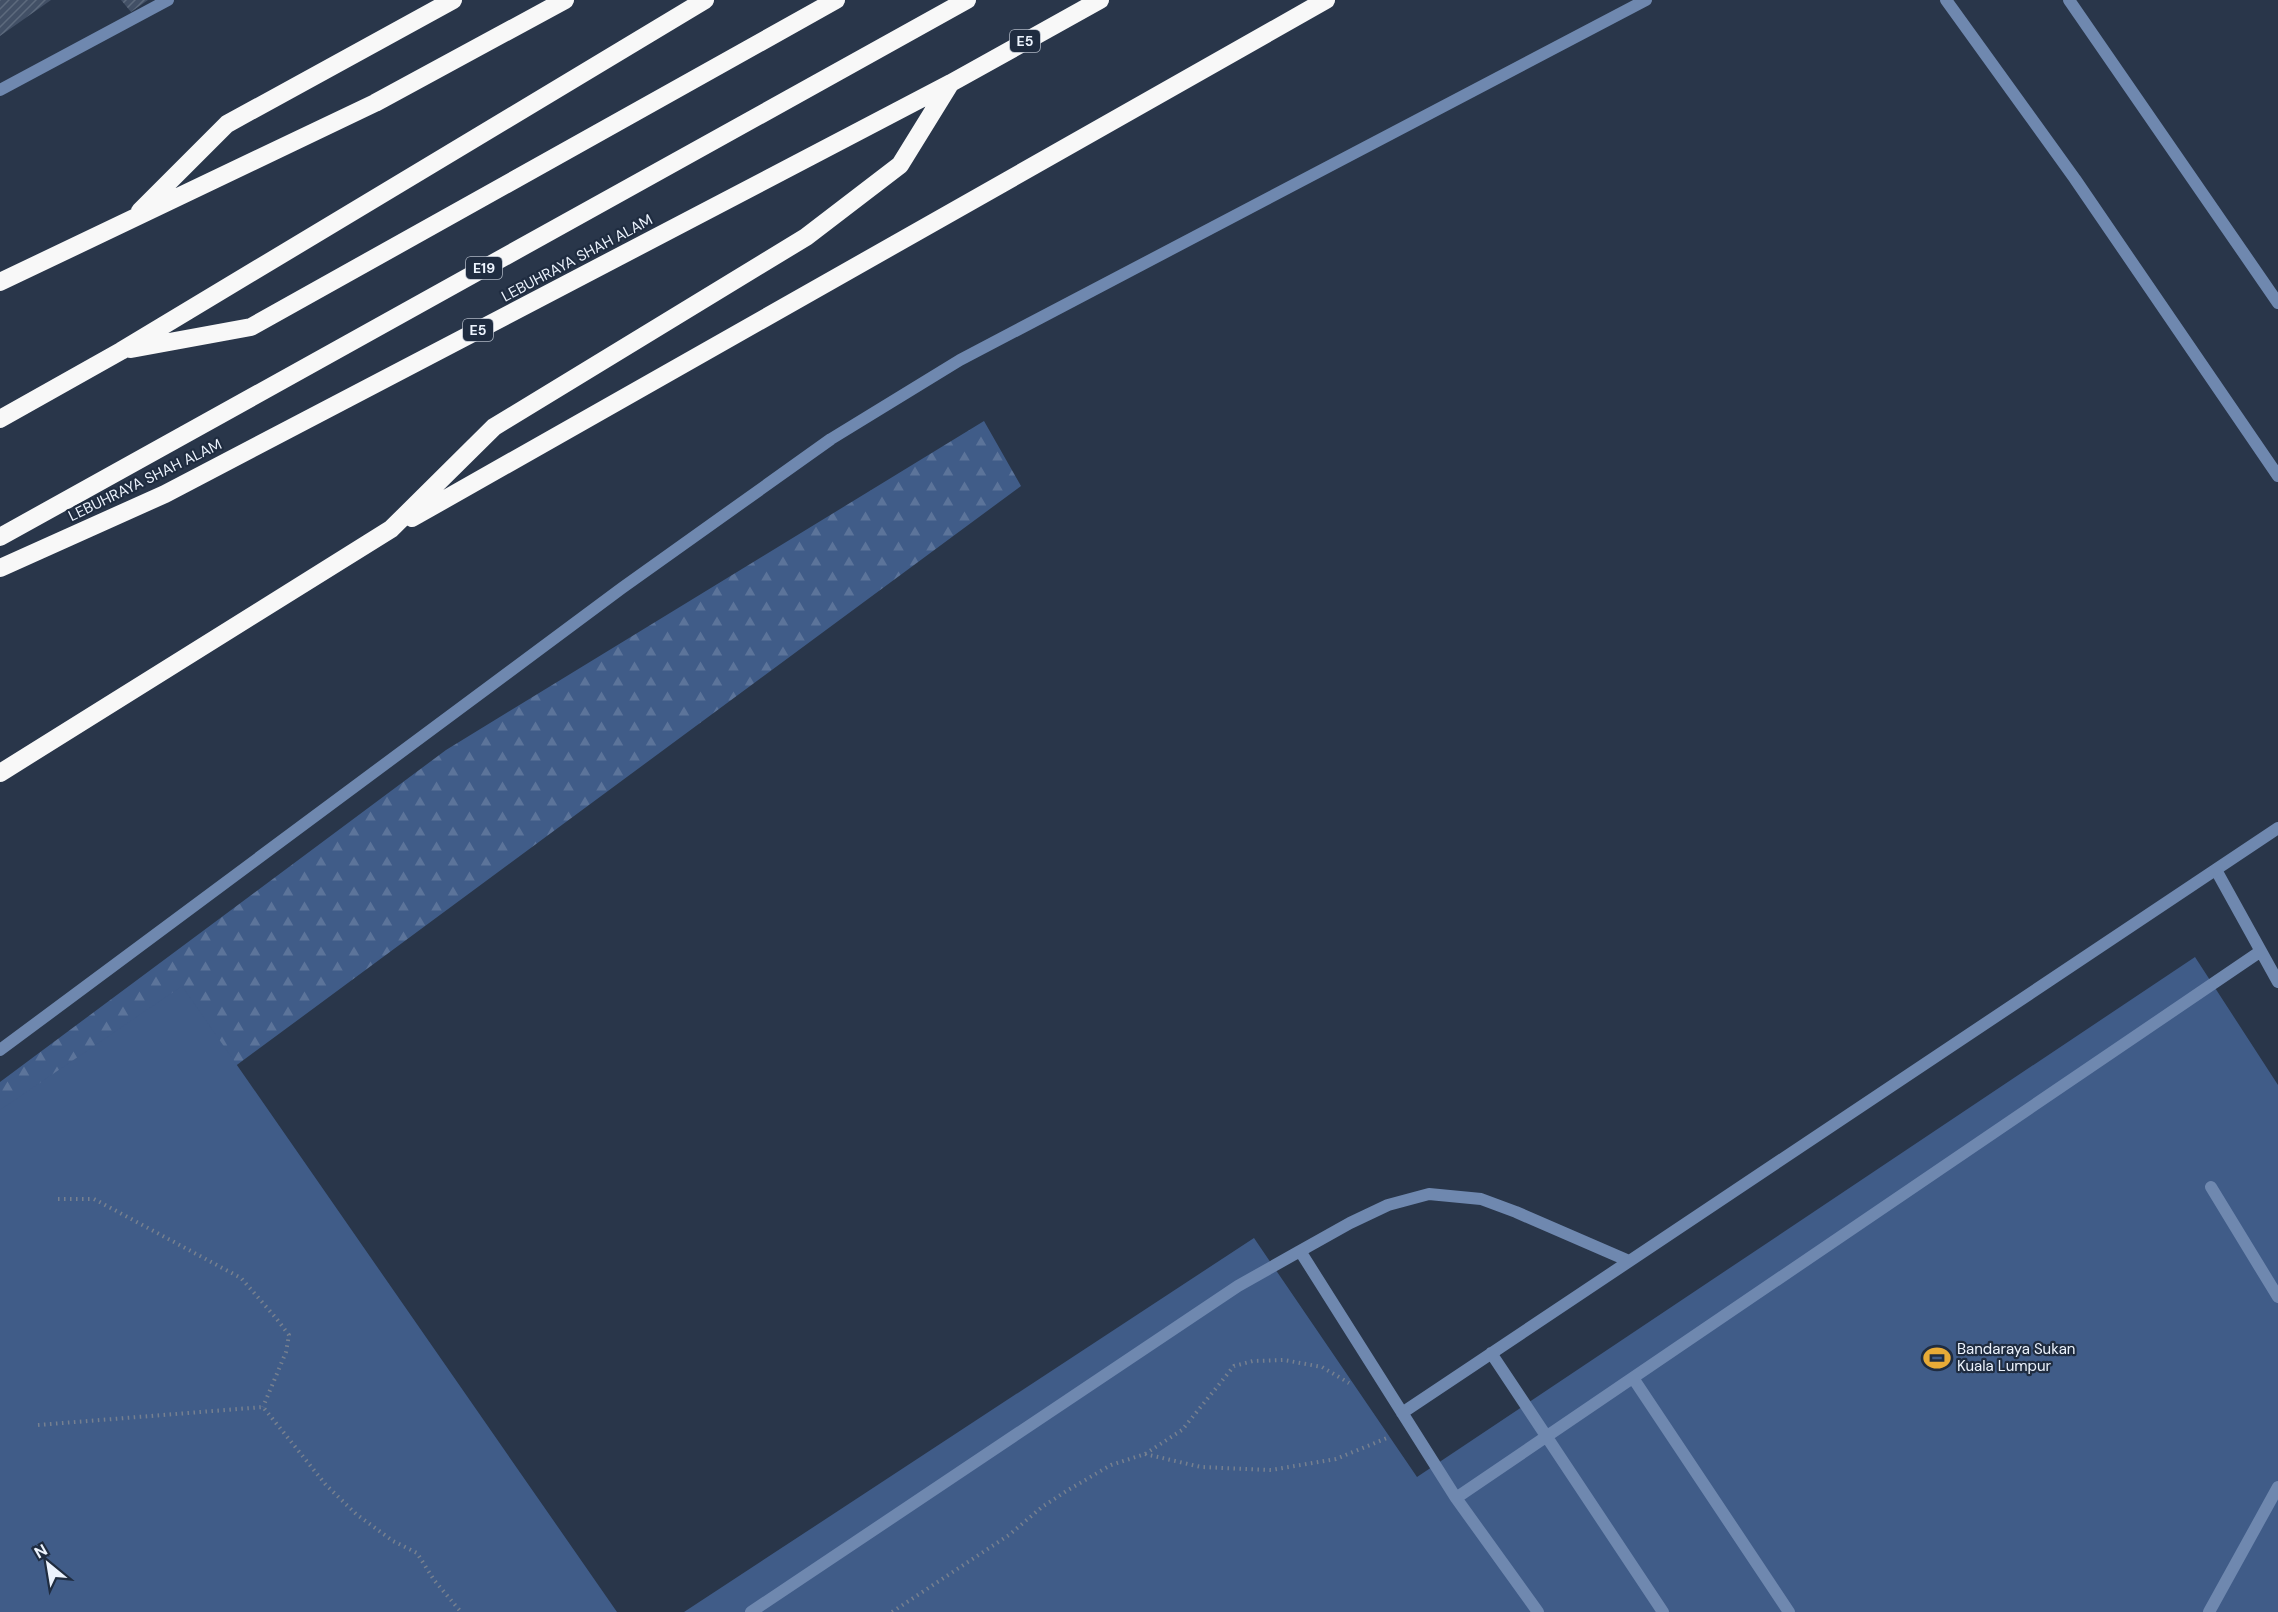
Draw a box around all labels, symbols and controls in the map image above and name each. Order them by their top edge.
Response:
road number: E5 [1010,30,1040,52]
street label: LEBUHRAYA SHAH ALAM [498,210,656,306]
road number: E19 [466,257,502,279]
road number: E5 [463,319,493,341]
street label: LEBUHRAYA SHAH ALAM [65,434,225,526]
place label: Bandaraya Sukan Kuala Lumpur [1957,1339,2075,1376]
sports icon: Bandaraya Sukan Kuala Lumpur [1922,1343,1952,1373]
north arrow [18,1534,78,1594]
text: N [30,1539,51,1563]

